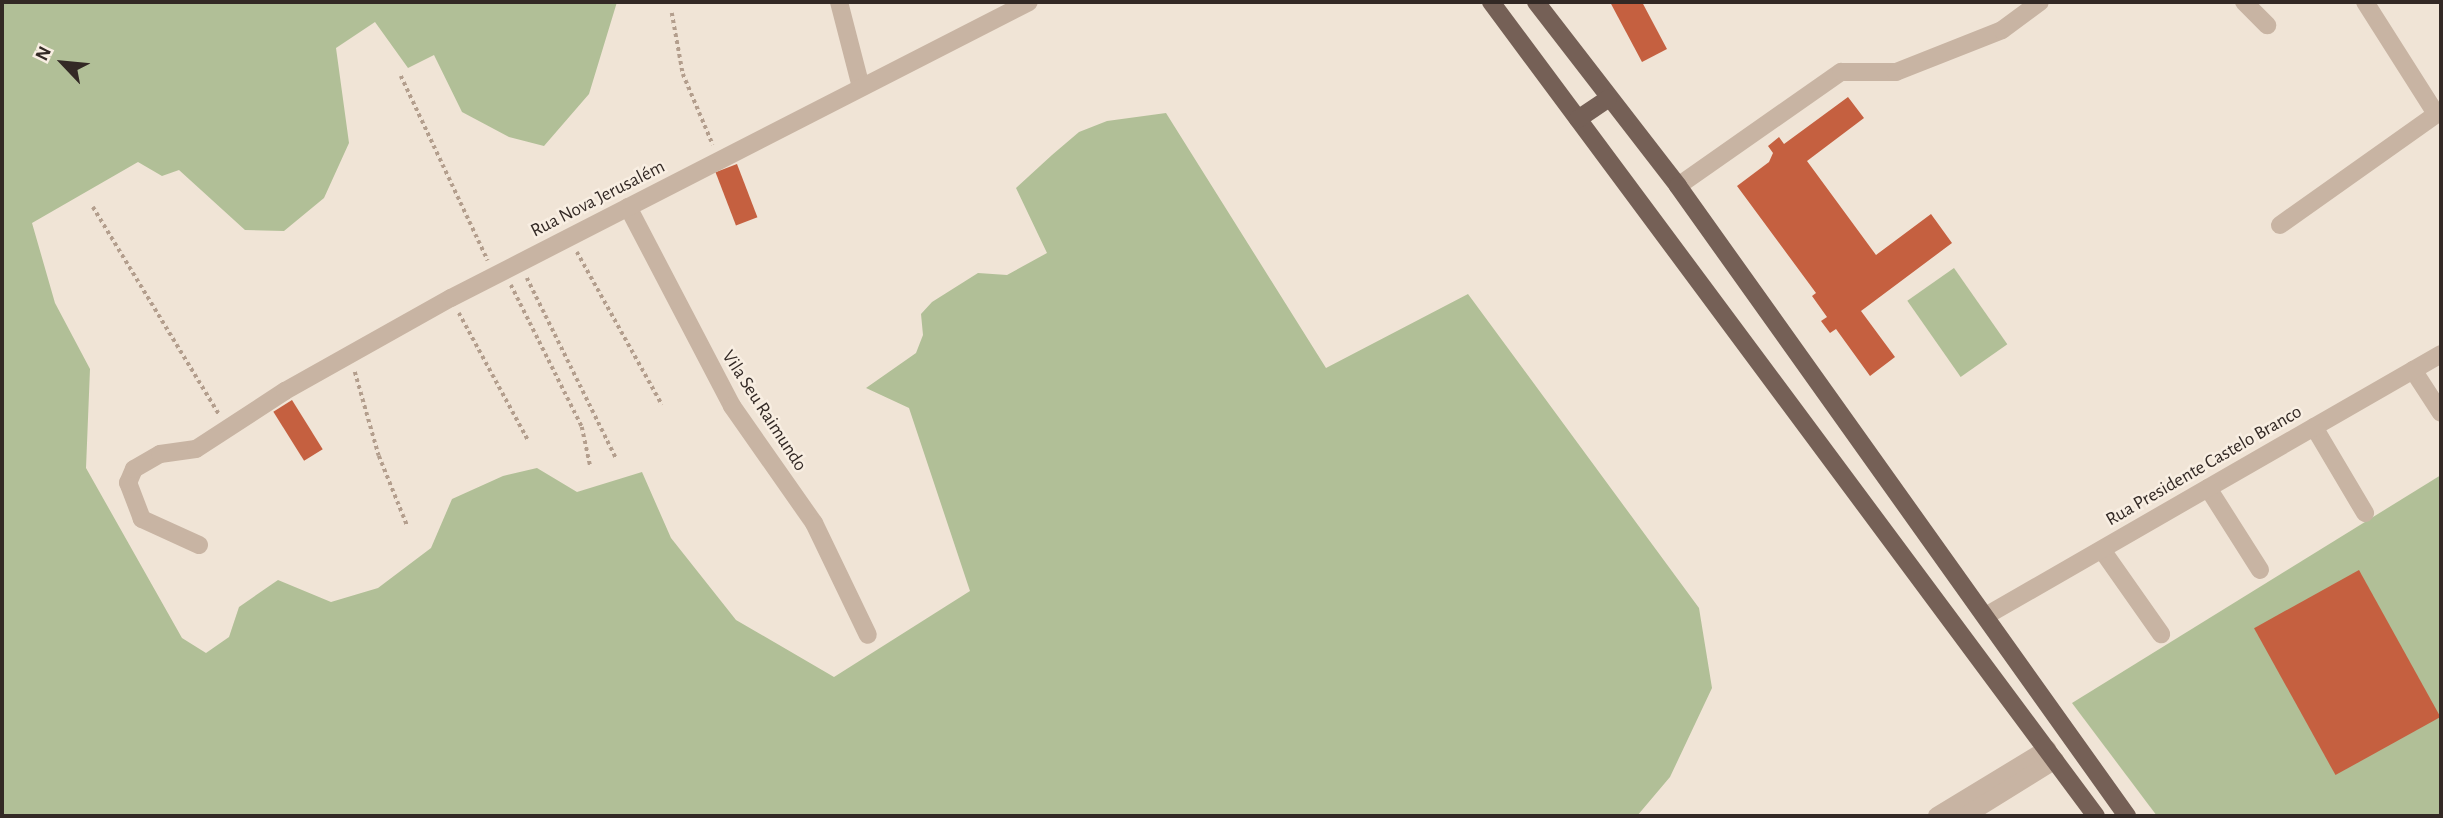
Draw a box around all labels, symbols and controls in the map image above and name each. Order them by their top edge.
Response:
north arrow [28,28,98,98]
text: N [32,43,55,64]
street label: Rua Nova Jerusalém [527,155,669,243]
street label: Vila Seu Raimundo [717,346,811,476]
street label: Rua Presidente Castelo Branco [2102,401,2306,531]

